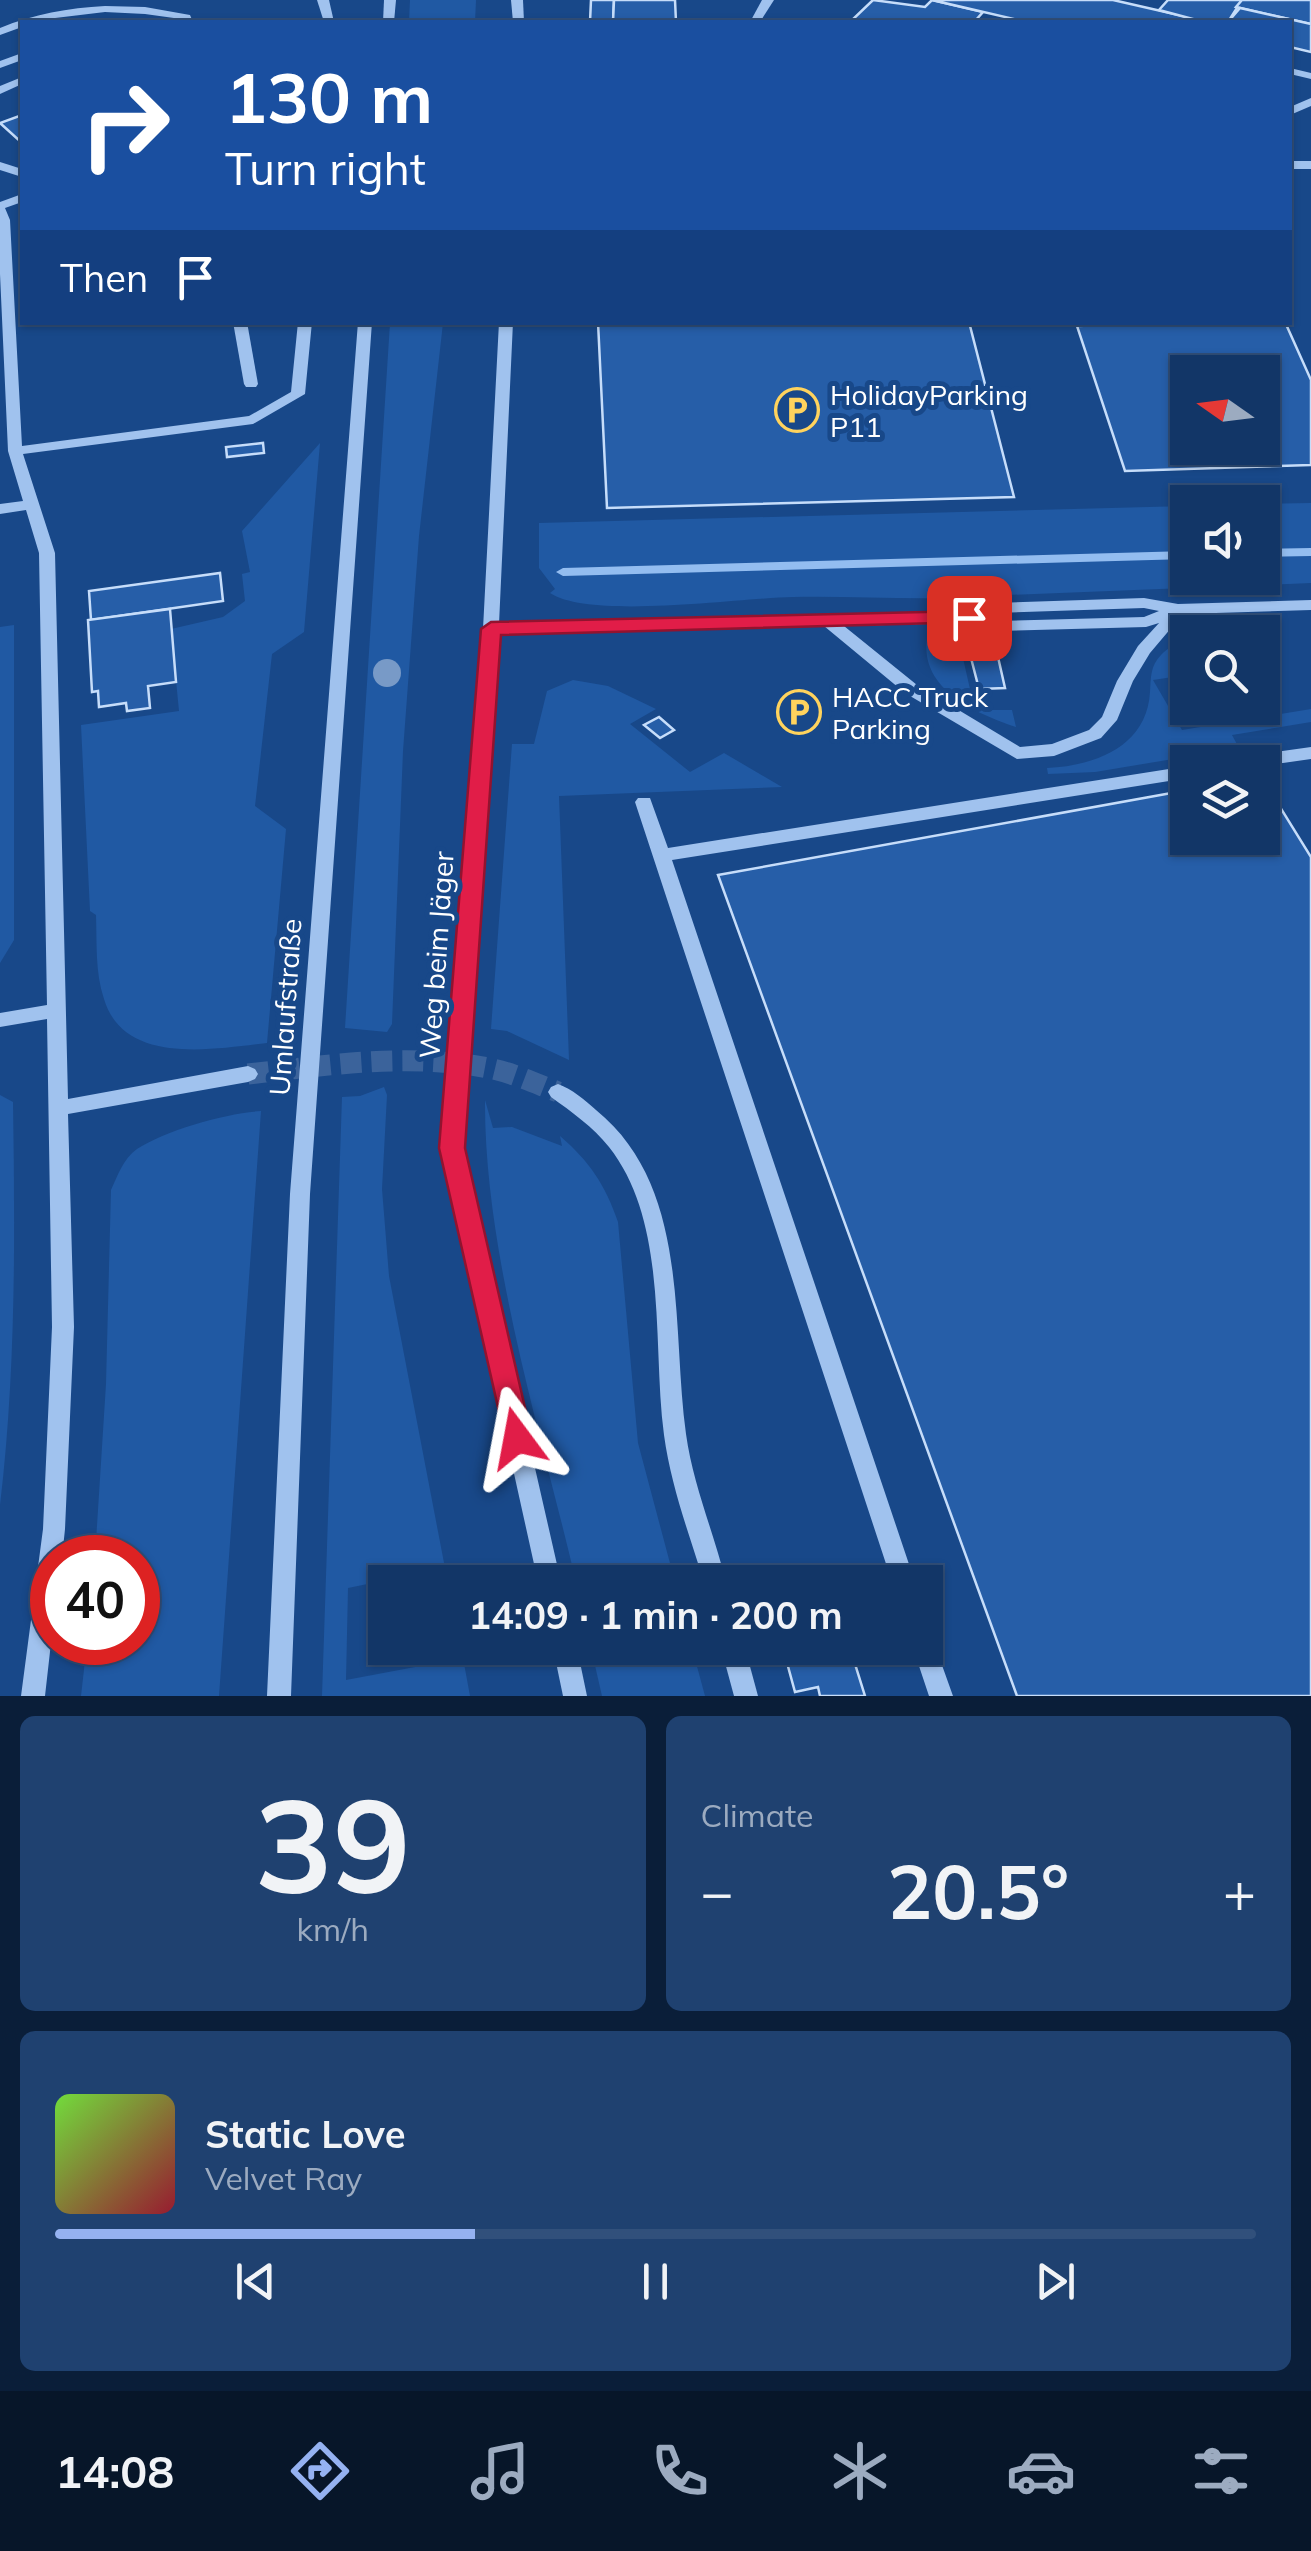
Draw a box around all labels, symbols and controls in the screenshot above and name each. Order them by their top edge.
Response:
text: 130 m [225,53,433,141]
icon: right [60,60,190,190]
text: Turn right [225,140,426,196]
icon: arrive [168,250,223,305]
text: Then [60,254,148,302]
north arrow [1170,355,1280,465]
map controls [1170,355,1280,855]
place label: HolidayParking P11 [830,377,1028,444]
parking icon: HolidayParking P11 [774,387,820,433]
button: sound [1170,485,1280,595]
pin [927,576,1012,661]
icon: arrive [942,591,997,646]
button: search [1170,615,1280,725]
place label: HACC Truck Parking [832,679,989,746]
parking icon: HACC Truck Parking [776,689,822,735]
button: layers [1170,745,1280,855]
street label: Weg beim Jäger [411,849,461,1060]
street label: Umlaufstraße [261,917,309,1097]
position arrow [465,1386,569,1490]
speed limit sign: 40 [30,1535,160,1665]
text: 14:09 · 1 min · 200 m [468,1591,843,1639]
text: 39 [255,1762,411,1926]
text: Climate [701,1795,813,1835]
text: 20.5° [887,1844,1069,1938]
text: − [701,1857,734,1926]
text: + [1223,1857,1256,1926]
text: km/h [297,1909,369,1949]
text: Static Love [205,2110,406,2158]
text: Velvet Ray [205,2158,362,2198]
icon: previous [228,2254,283,2309]
icon: pause [628,2254,683,2309]
icon: next [1028,2254,1083,2309]
icon: directions [285,2436,355,2506]
icon: music [465,2436,535,2506]
icon: phone [645,2436,715,2506]
icon: climate [825,2436,895,2506]
icon: car [1006,2436,1076,2506]
icon: filters [1186,2436,1256,2506]
text: 14:08 [55,2443,174,2499]

